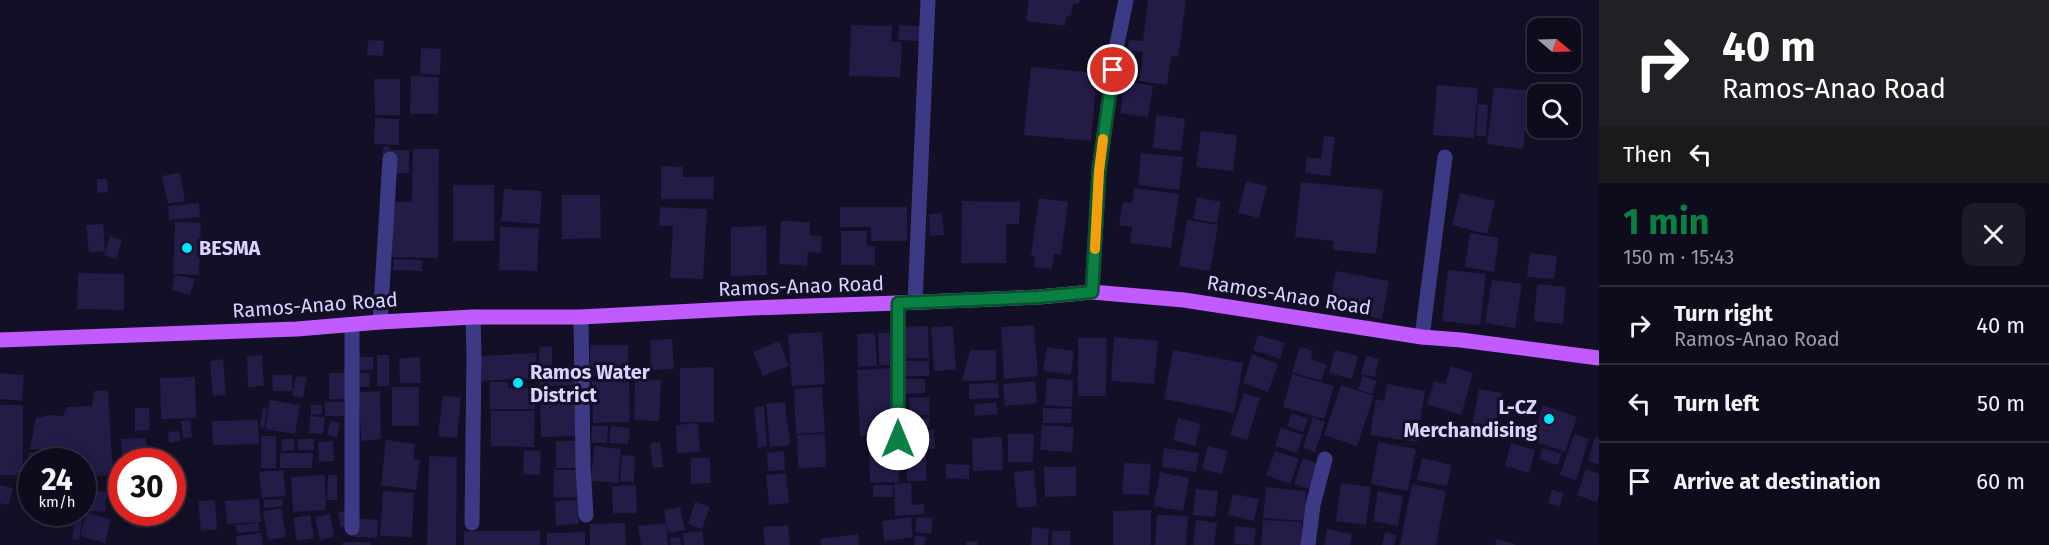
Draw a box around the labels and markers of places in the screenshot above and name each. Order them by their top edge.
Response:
pin [1087,44,1138,95]
place label: BESMA [199,236,262,260]
marker: BESMA [180,241,194,255]
place label: Ramos Water District [530,360,651,407]
marker: Ramos Water District [511,376,525,390]
place label: L-CZ Merchandising [1404,395,1538,442]
marker: L-CZ Merchandising [1542,412,1556,426]

